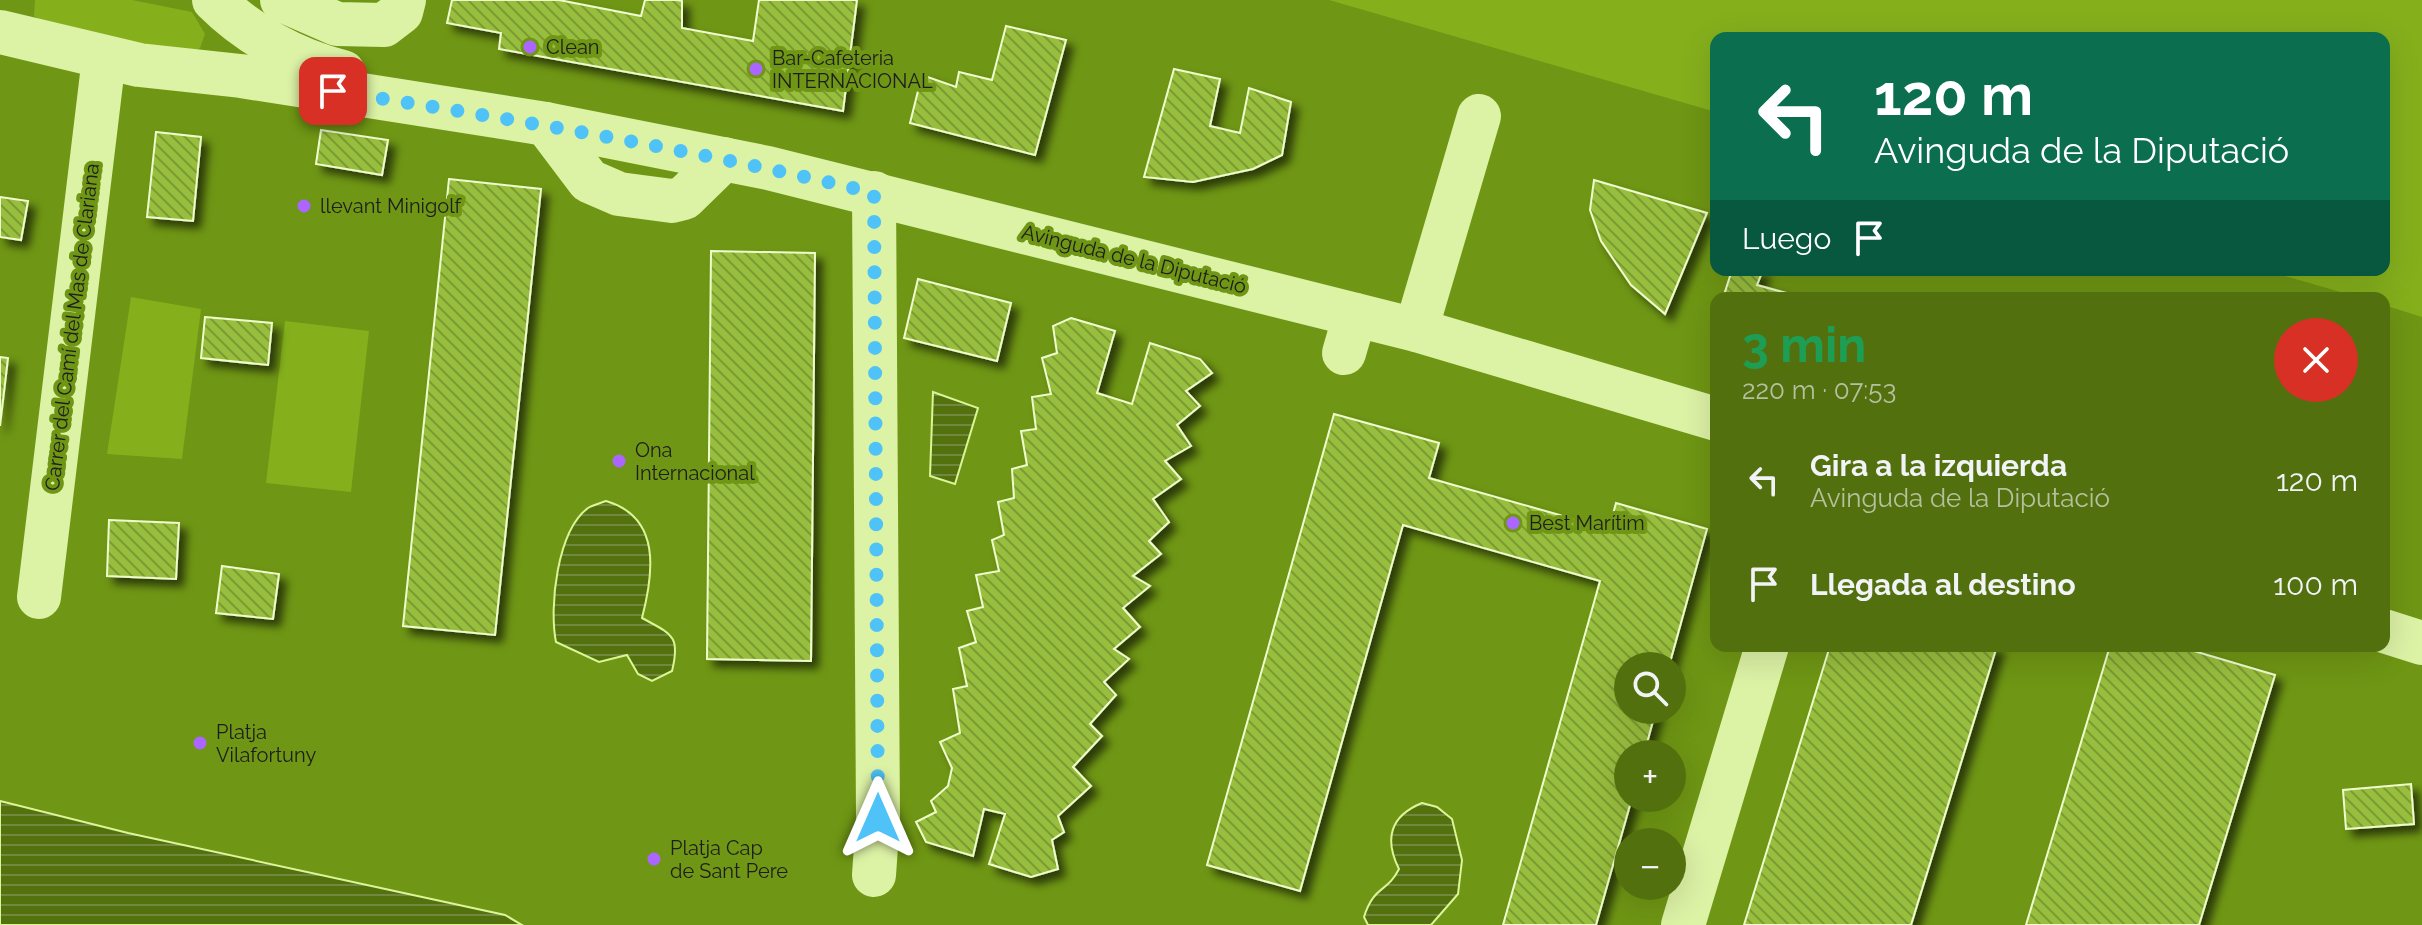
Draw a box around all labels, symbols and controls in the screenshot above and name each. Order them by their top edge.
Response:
place label: Clean [546,35,599,59]
marker: Clean [521,38,539,56]
place label: Bar-Cafeteria INTERNACIONAL [772,46,933,93]
pin [299,57,367,125]
marker: Bar-Cafeteria INTERNACIONAL [747,60,765,78]
text: 120 m [1874,62,2033,128]
icon: left [1742,64,1846,168]
icon: arrive [311,69,355,113]
text: Avinguda de la Diputació [1874,129,2289,171]
street label: Carrer del Camí del Mas de Clariana [40,162,104,492]
place label: llevant Minigolf [320,194,463,218]
marker: llevant Minigolf [295,197,313,215]
icon: arrive [1847,216,1891,260]
street label: Avinguda de la Diputació [1019,219,1249,299]
text: Luego [1742,221,1831,256]
text: 3 min [1742,317,1866,373]
button: close [2274,318,2358,402]
text: 220 m · 07:53 [1742,375,1896,405]
place label: Ona Internacional [635,438,755,485]
text: Gira a la izquierda [1810,448,2067,483]
marker: Ona Internacional [610,452,628,470]
icon: left [1742,458,1786,502]
text: 120 m [2276,463,2358,498]
text: Avinguda de la Diputació [1810,483,2110,513]
place label: Best Marítim [1529,511,1645,535]
marker: Best Marítim [1504,514,1522,532]
icon: arrive [1742,562,1786,606]
text: Llegada al destino [1810,567,2076,602]
text: 100 m [2273,567,2358,602]
map controls [1614,652,1686,900]
button: search [1614,652,1686,724]
place label: Platja Vilafortuny [216,720,316,767]
marker: Platja Vilafortuny [191,734,209,752]
button: + [1614,740,1686,812]
position arrow [836,776,920,860]
button: − [1614,828,1686,900]
place label: Platja Cap de Sant Pere [670,836,788,883]
marker: Platja Cap de Sant Pere [645,850,663,868]

